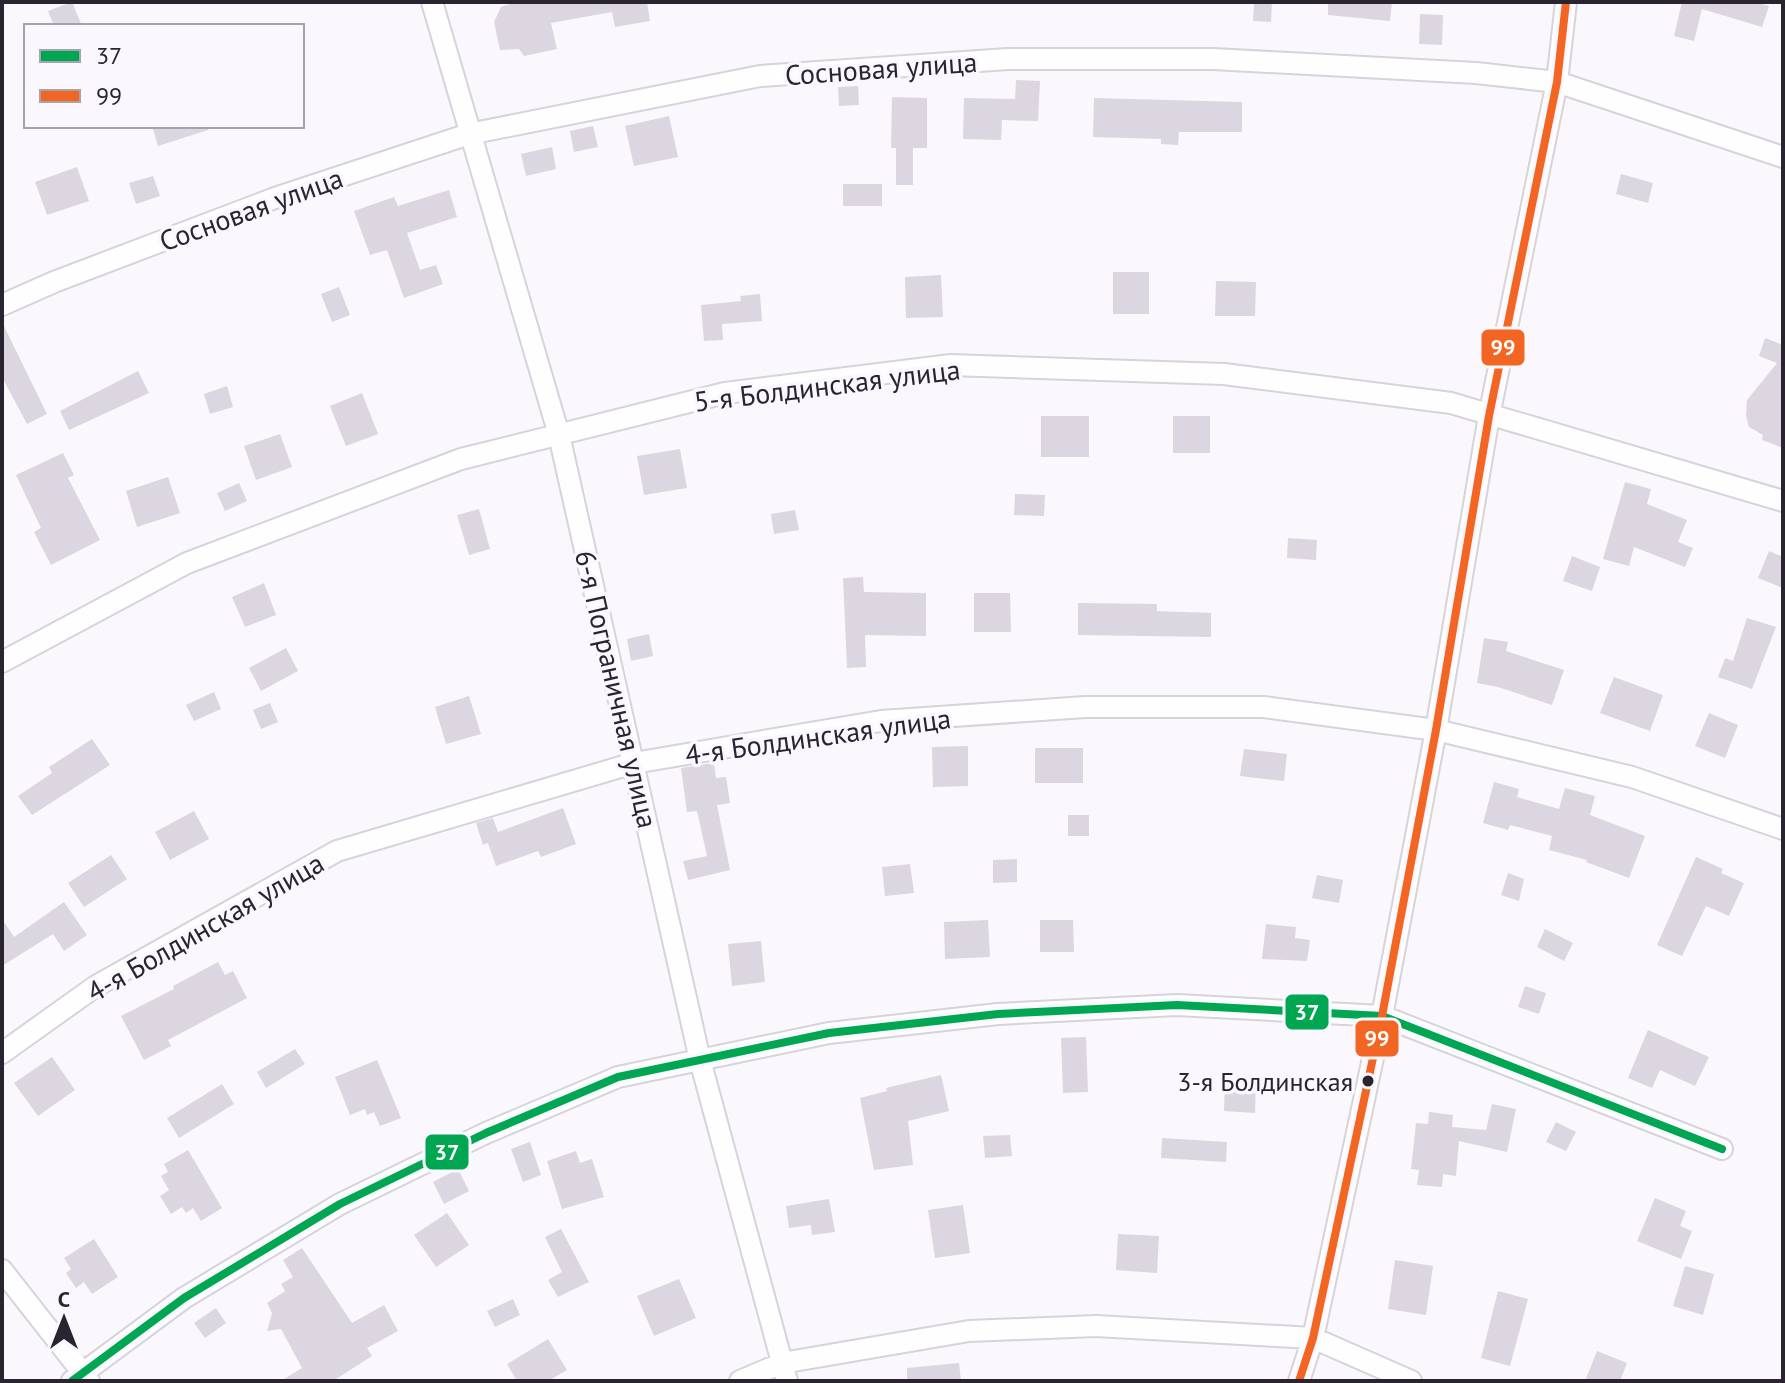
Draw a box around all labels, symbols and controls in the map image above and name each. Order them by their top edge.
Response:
legend [24,24,304,128]
text: 37 [96,40,122,71]
street label: Сосновая улица [784,43,978,93]
text: 99 [96,80,122,111]
street label: Сосновая улица [154,159,348,259]
line badge: 99 [1480,328,1526,367]
text: 99 [1491,333,1515,361]
street label: 5-я Болдинская улица [692,350,962,420]
street label: 6-я Пограничная улица [567,546,667,832]
street label: 4-я Болдинская улица [683,699,953,773]
street label: 4-я Болдинская улица [80,844,330,1010]
line badge: 37 [1284,993,1330,1031]
text: 37 [1295,998,1319,1026]
line badge: 99 [1354,1019,1400,1058]
text: 99 [1365,1024,1389,1052]
place label: 3-я Болдинская [1177,1065,1353,1098]
marker: 3-я Болдинская [1360,1073,1376,1089]
line badge: 37 [424,1133,470,1171]
text: 37 [435,1138,459,1166]
north arrow [24,1279,104,1359]
text: С [58,1285,70,1313]

